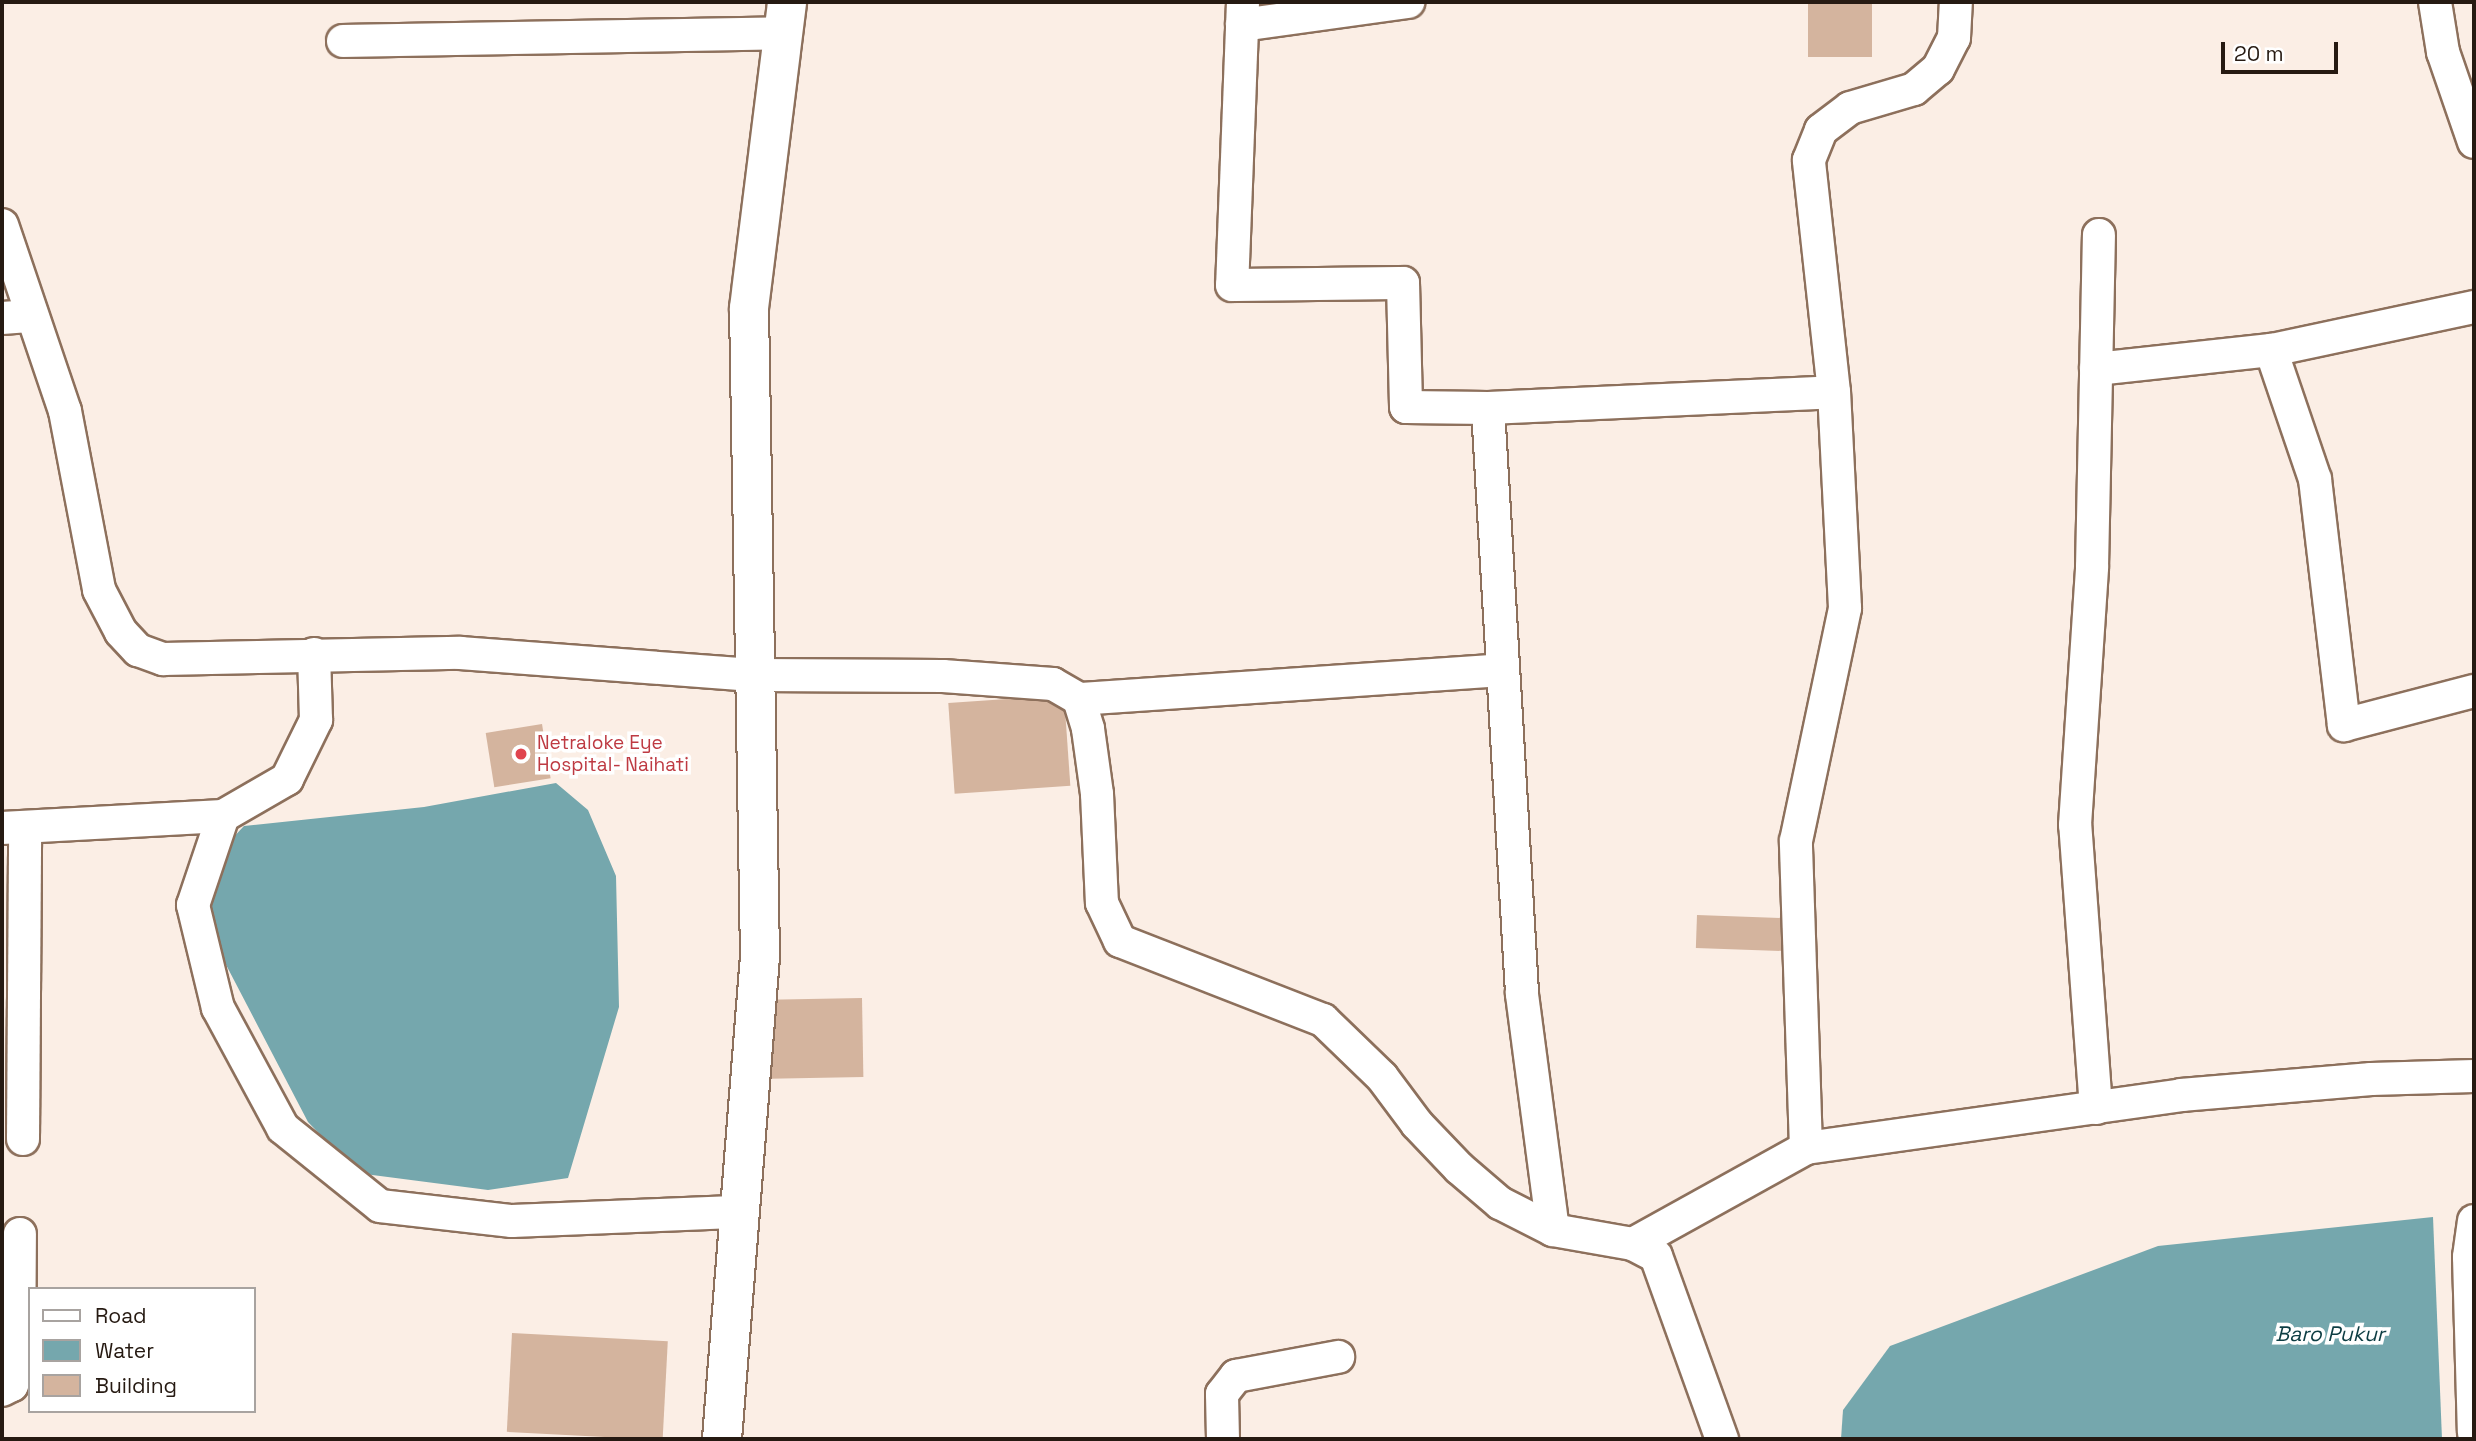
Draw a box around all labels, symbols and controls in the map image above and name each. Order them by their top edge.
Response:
scale bar [2224,28,2341,72]
text: 20 m [2234,40,2284,67]
place label: Netraloke Eye Hospital- Naihati [537,732,689,776]
marker: Netraloke Eye Hospital- Naihati [511,744,531,764]
legend [28,1287,256,1413]
text: Road [95,1302,147,1329]
water label: Baro Pukur [2275,1321,2385,1347]
text: Water [95,1337,154,1364]
text: Building [95,1372,177,1399]

